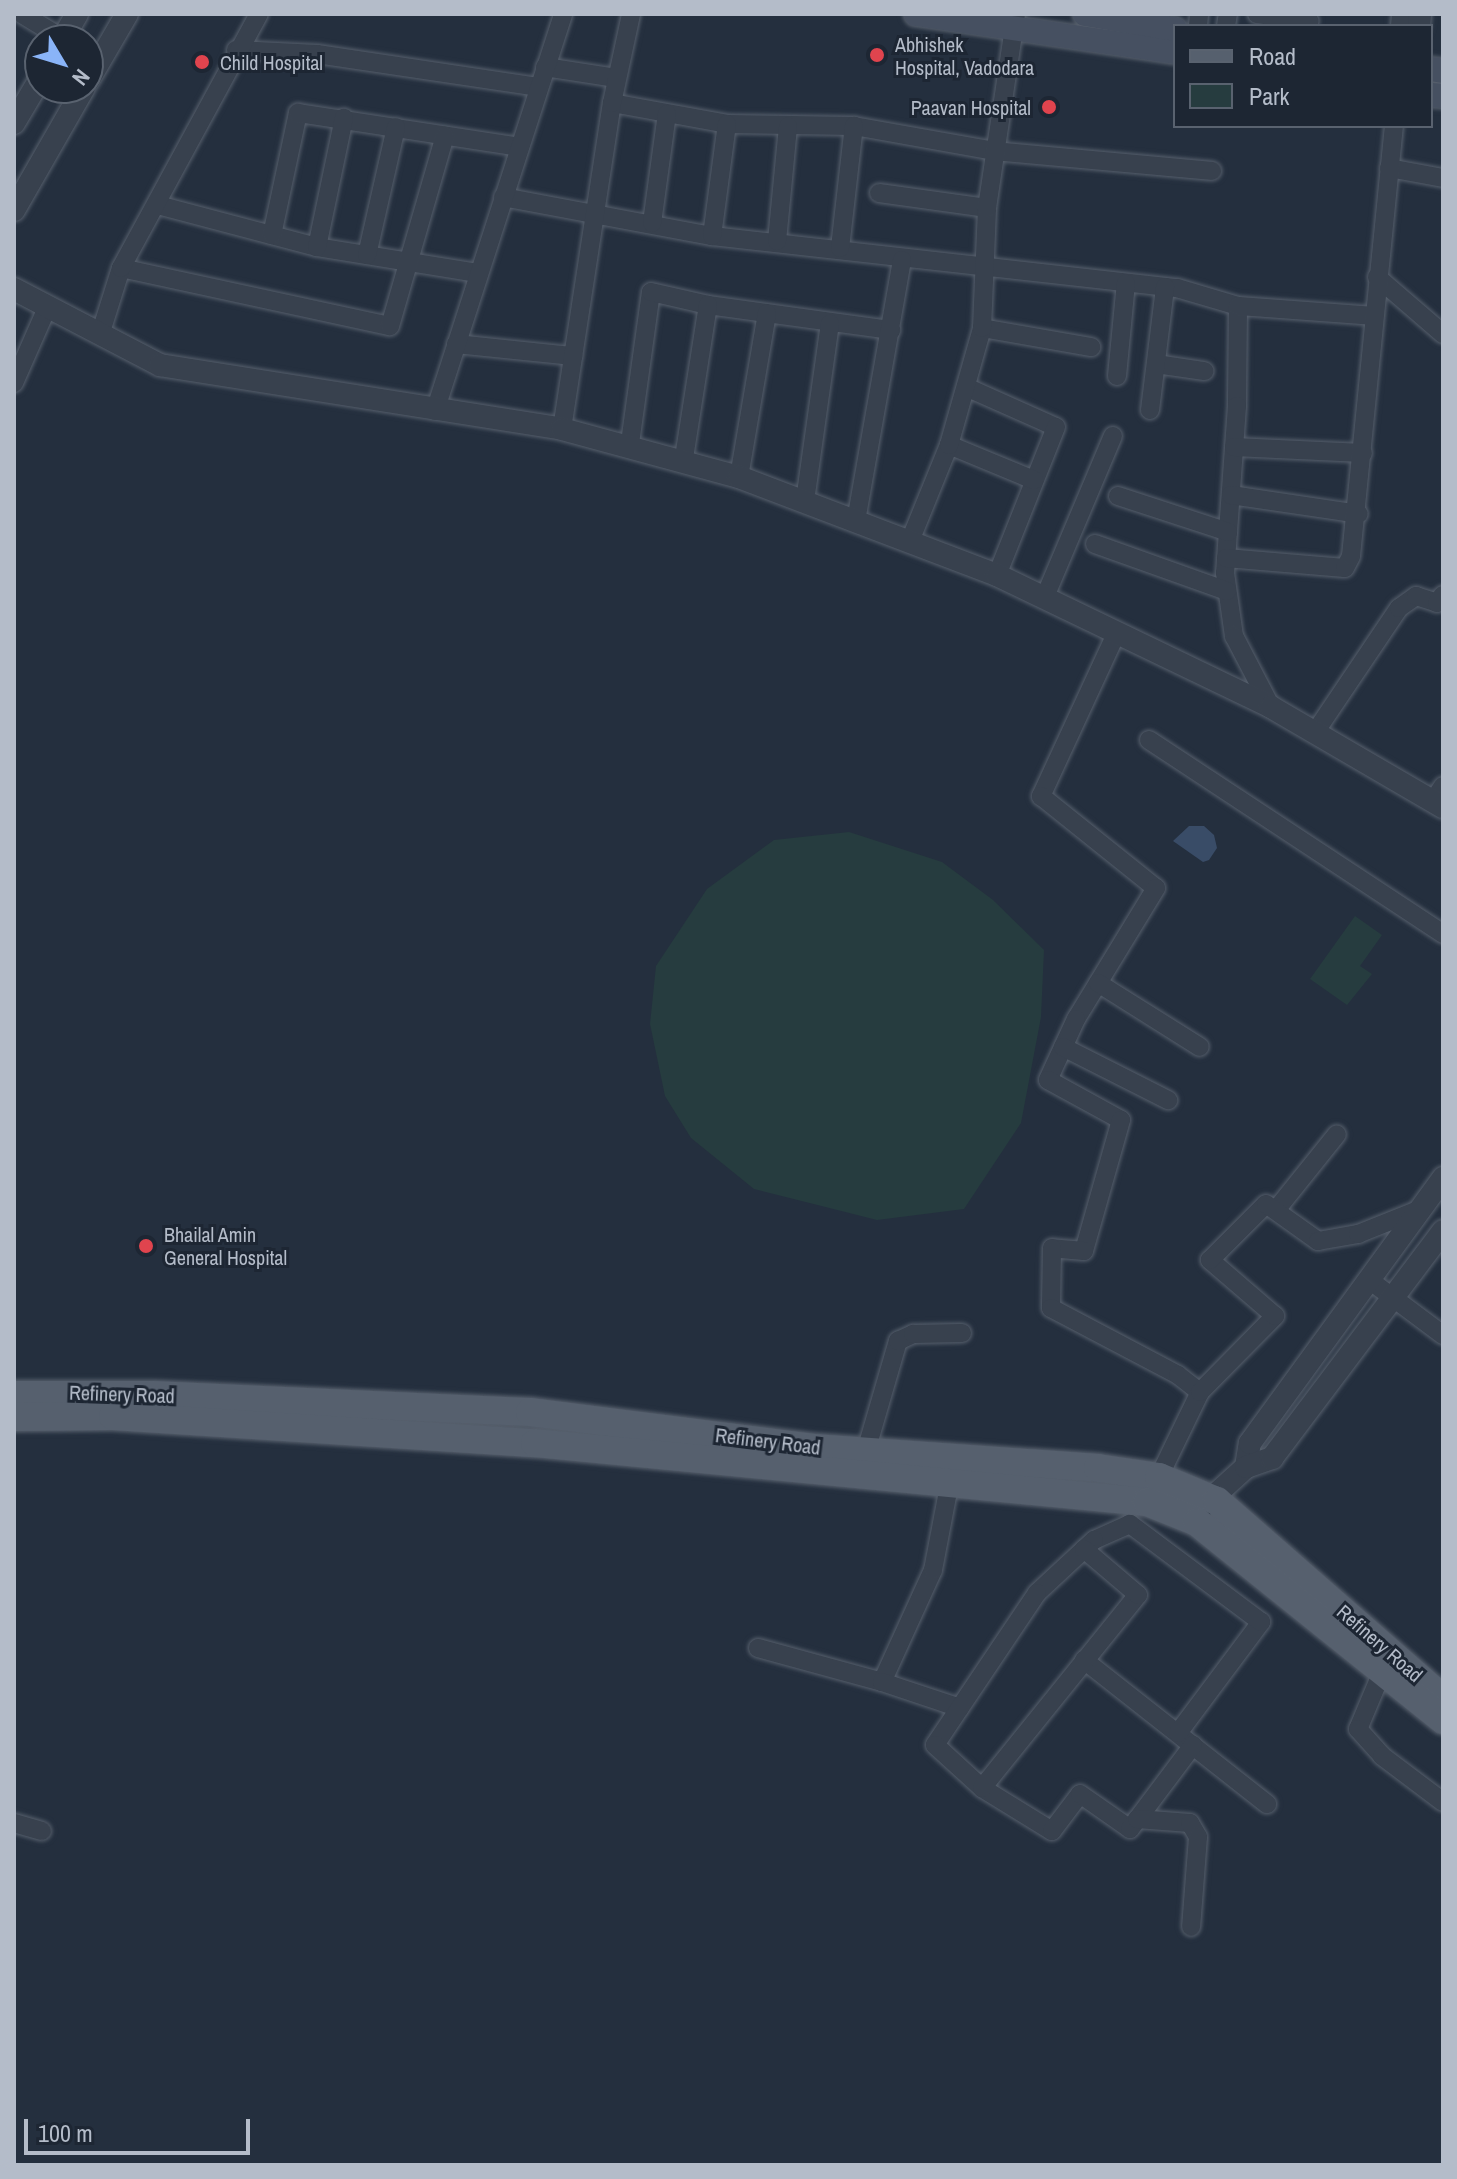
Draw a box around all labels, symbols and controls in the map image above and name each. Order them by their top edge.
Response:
north arrow [24,24,104,104]
legend [1173,24,1433,128]
place label: Abhishek Hospital, Vadodara [895,32,1034,79]
text: Road [1249,40,1296,72]
marker: Abhishek Hospital, Vadodara [866,44,888,66]
place label: Child Hospital [220,50,323,74]
marker: Child Hospital [191,51,213,73]
text: N [66,63,97,92]
text: Park [1249,80,1289,112]
place label: Paavan Hospital [911,95,1031,119]
marker: Paavan Hospital [1038,96,1060,118]
place label: Bhailal Amin General Hospital [164,1222,287,1269]
marker: Bhailal Amin General Hospital [135,1235,157,1257]
street label: Refinery Road [69,1380,175,1408]
street label: Refinery Road [714,1423,822,1459]
street label: Refinery Road [1332,1599,1428,1687]
scale bar [28,2103,254,2153]
text: 100 m [38,2117,93,2149]

